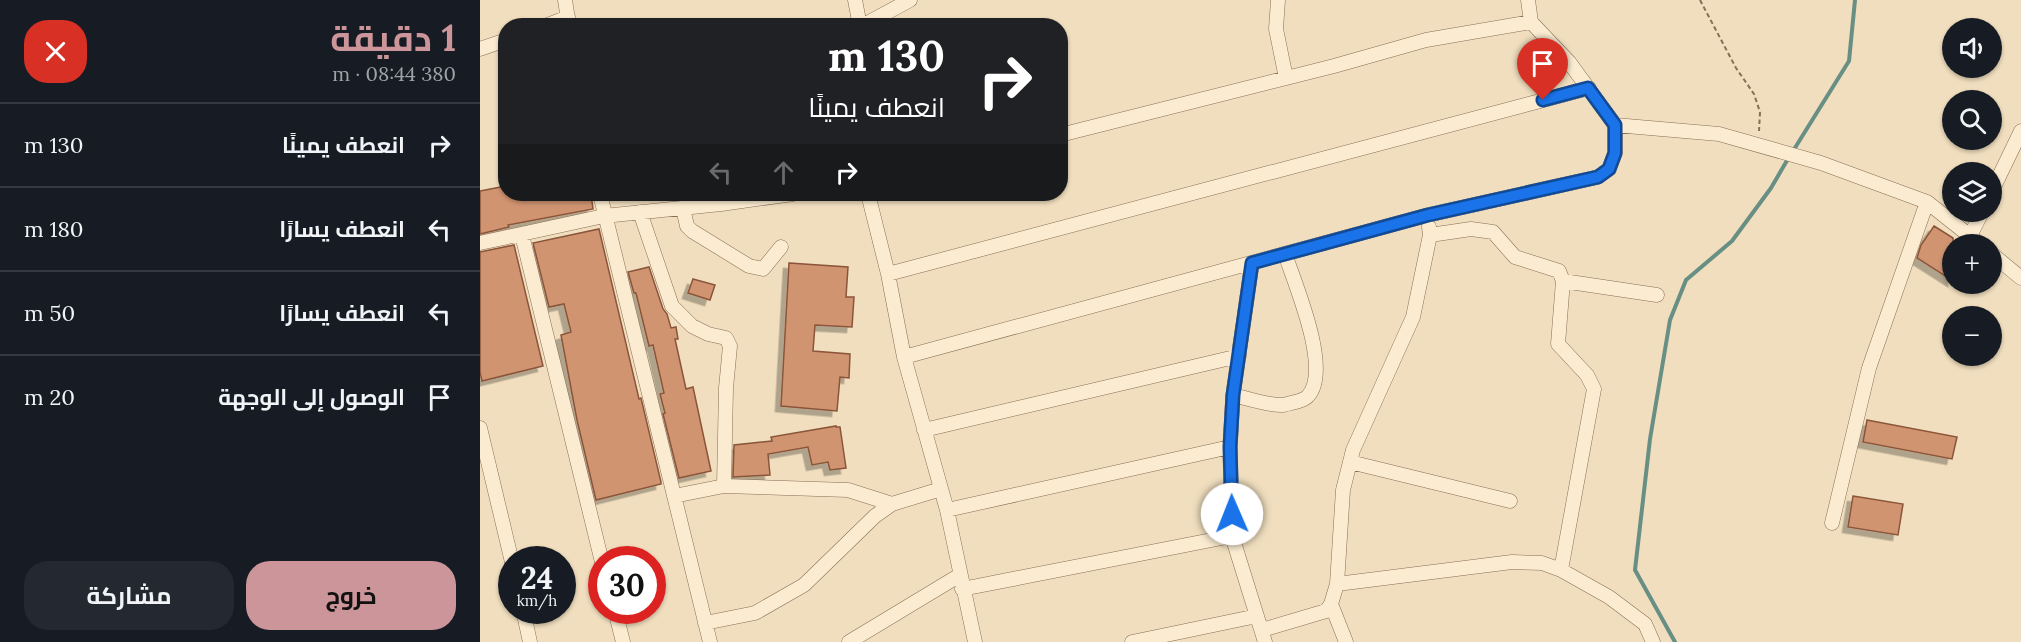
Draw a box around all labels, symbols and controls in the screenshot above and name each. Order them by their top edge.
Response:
text: 1 دقيقة [330,15,456,61]
map controls [1942,18,2002,366]
button: sound [1942,18,2002,78]
button: close [24,20,87,83]
text: 130 m [828,29,945,83]
pin [1517,38,1568,100]
icon: right [966,42,1044,120]
icon: arrive [1526,47,1559,80]
text: 380 m · 08:44 [332,61,456,86]
text: انعطف يمينًا [808,90,945,124]
button: search [1942,90,2002,150]
icon: right [423,129,456,162]
text: 130 m [24,131,83,159]
text: انعطف يمينًا [282,131,405,159]
icon: left [704,156,737,189]
icon: ahead [767,156,800,189]
icon: right [830,156,863,189]
button: layers [1942,162,2002,222]
icon: left [423,213,456,246]
text: 180 m [24,215,84,243]
text: انعطف يسارًا [279,215,405,243]
button: + [1942,234,2002,294]
icon: left [423,297,456,330]
text: 50 m [24,299,75,327]
text: انعطف يسارًا [279,299,405,327]
button: − [1942,306,2002,366]
icon: arrive [423,381,456,414]
text: 20 m [24,383,75,411]
text: الوصول إلى الوجهة [218,383,405,411]
position arrow [1200,482,1264,546]
speed limit sign: 30 [588,546,666,624]
text: 24 [521,559,553,597]
button: مشاركة [24,561,234,630]
button: خروج [246,561,456,630]
text: km/h [517,591,557,610]

